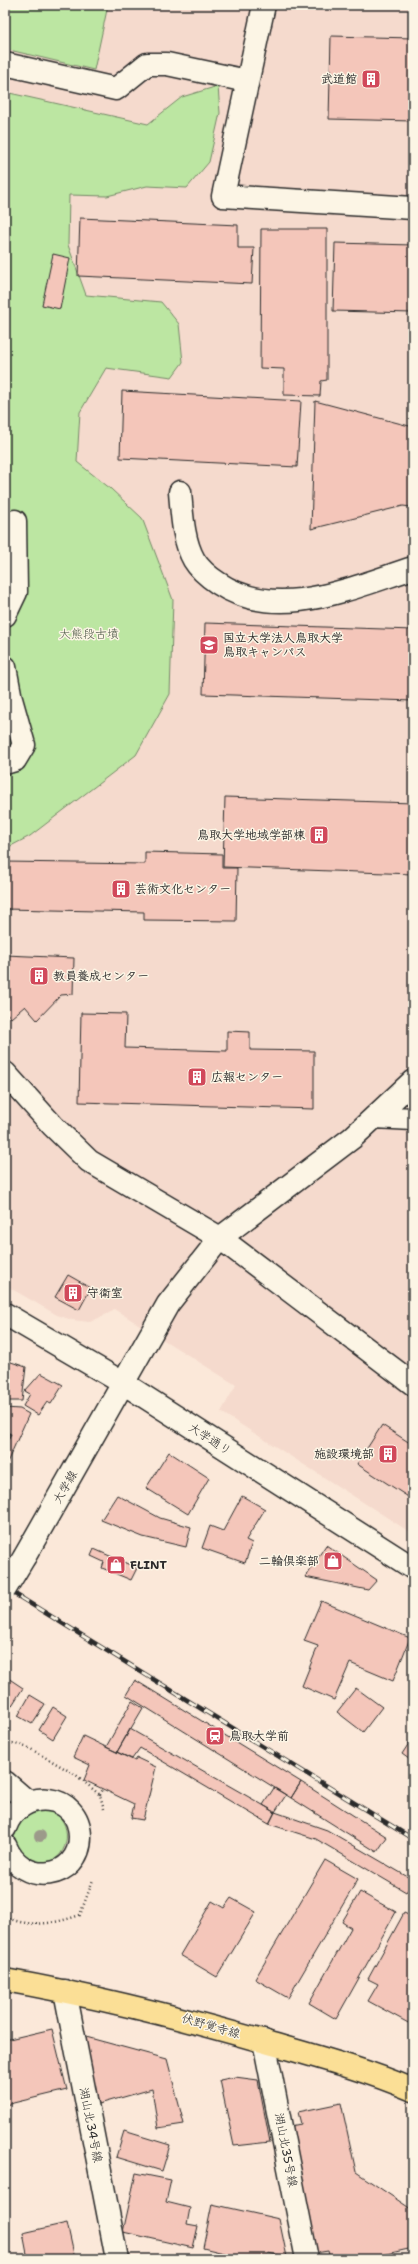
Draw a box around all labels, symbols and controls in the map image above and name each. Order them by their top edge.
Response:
building icon: 武道館 [360,68,382,90]
place label: 武道館 [321,71,357,87]
park label: 大熊段古墳 [59,626,119,642]
place label: 国立大学法人鳥取大学 鳥取キャンパス [223,630,343,660]
school or university icon: 国立大学法人鳥取大学 鳥取キャンパス [198,634,220,656]
building icon: 鳥取大学地域学部棟 [308,824,330,846]
place label: 鳥取大学地域学部棟 [197,827,305,843]
building icon: 芸術文化センター [110,878,132,900]
place label: 芸術文化センター [135,881,231,897]
building icon: 教員養成センター [28,965,50,987]
place label: 教員養成センター [53,968,149,984]
building icon: 広報センター [186,1066,208,1088]
place label: 広報センター [211,1069,283,1085]
building icon: 守衛室 [62,1282,84,1304]
place label: 守衛室 [87,1285,123,1301]
street label: 大学通り [186,1419,234,1459]
building icon: 施設環境部 [377,1443,399,1465]
place label: 施設環境部 [314,1446,374,1462]
street label: 大学線 [49,1467,81,1507]
shop icon: 二輪倶楽部 [322,1550,344,1572]
place label: 二輪倶楽部 [259,1553,319,1569]
shop icon: FLINT [105,1554,127,1576]
place label: FLINT [130,1557,167,1573]
station icon: 鳥取大学前 [204,1725,226,1747]
place label: 鳥取大学前 [229,1728,289,1744]
street label: 伏野覚寺線 [180,2010,242,2042]
street label: 湖山北34号線 [76,2086,106,2164]
street label: 湖山北35号線 [271,2111,301,2189]

